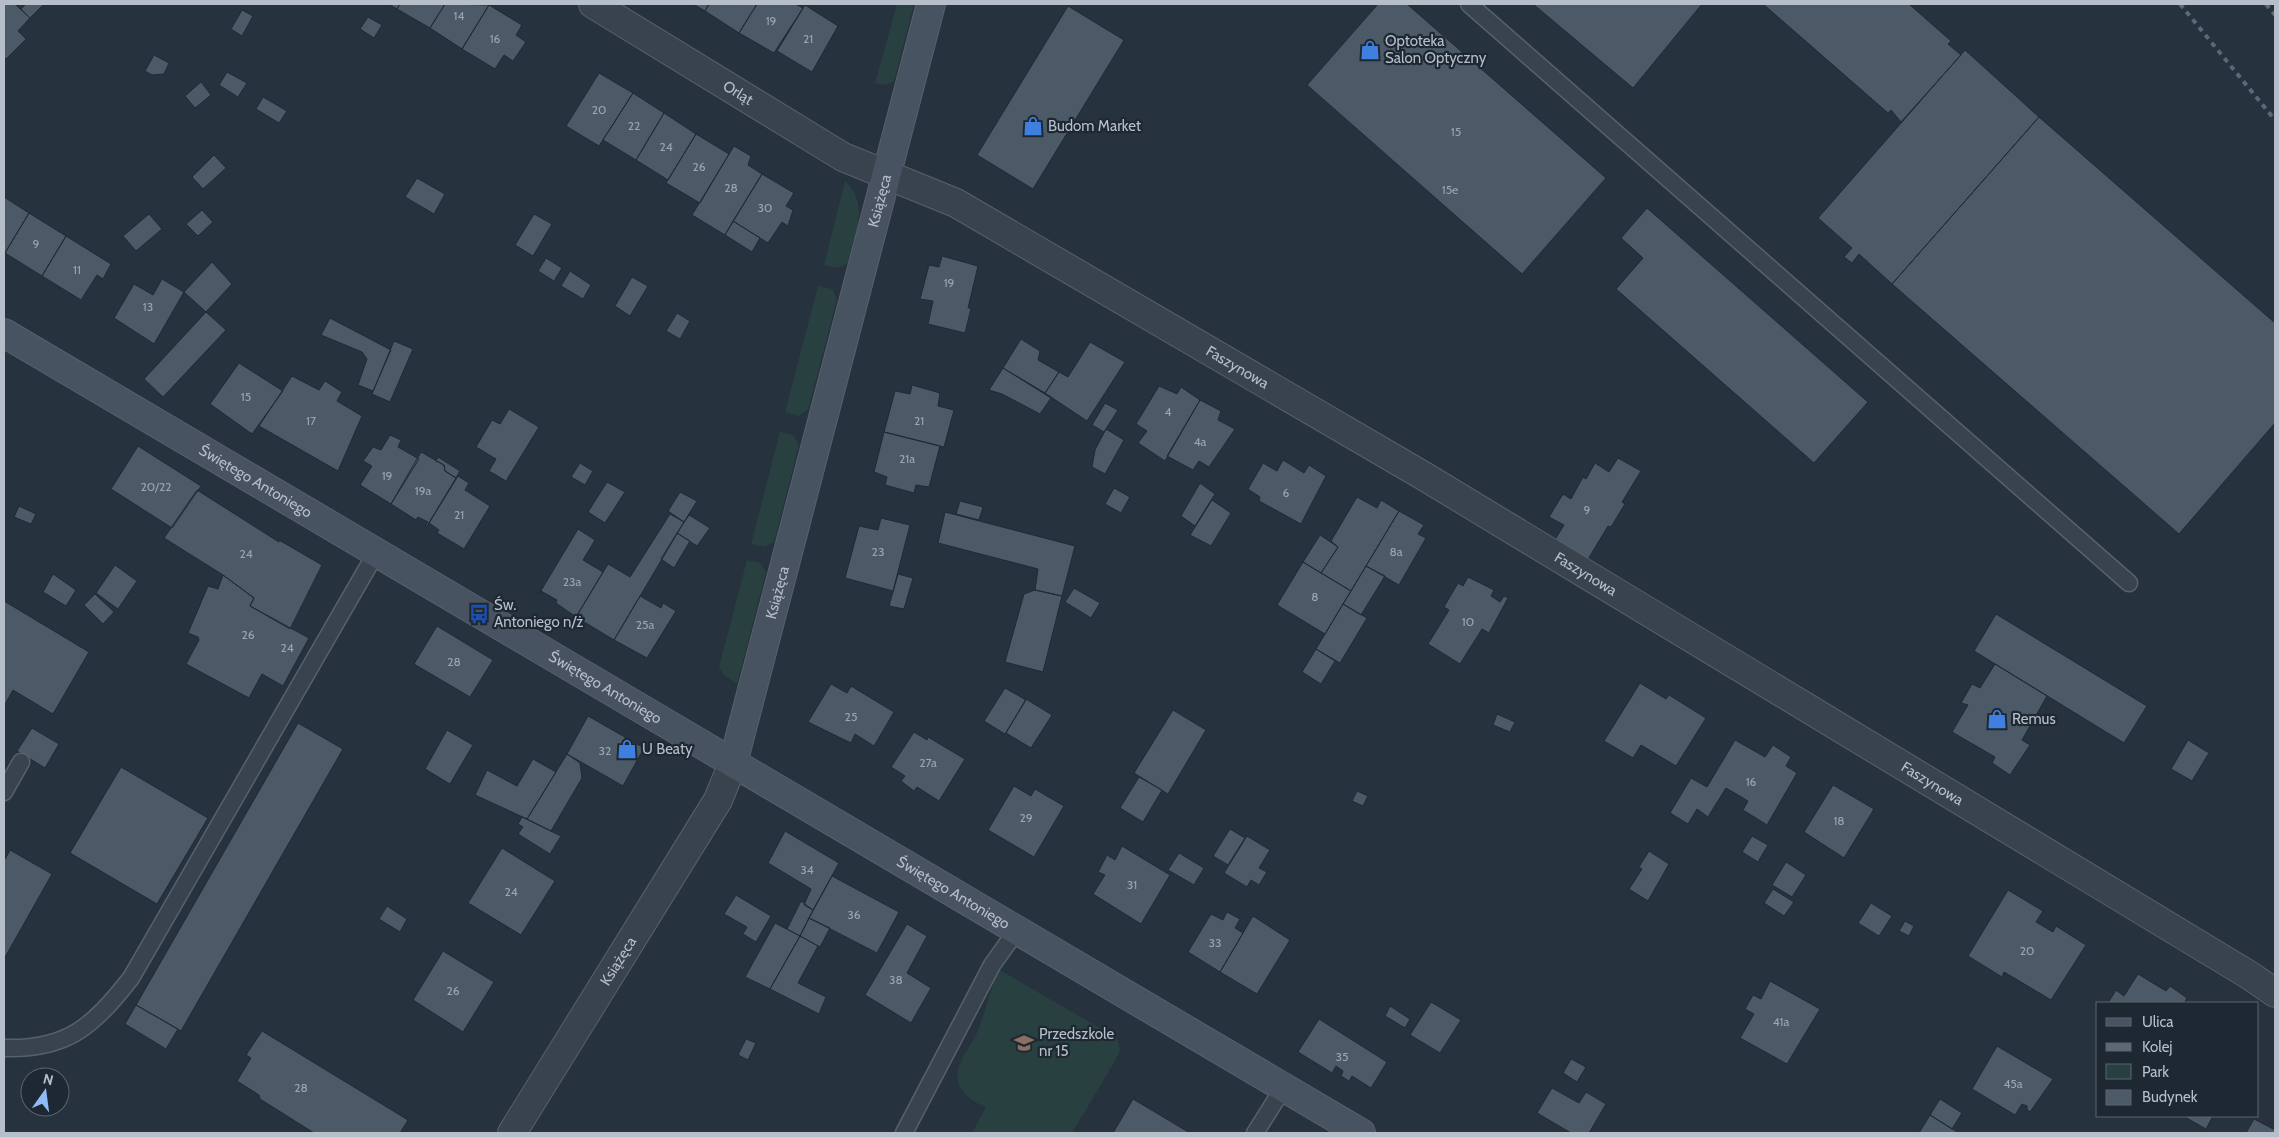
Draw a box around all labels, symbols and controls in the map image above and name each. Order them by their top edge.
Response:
house number: 14 [454,8,464,23]
house number: 19 [766,13,777,28]
house number: 16 [490,31,501,46]
house number: 21 [803,31,813,46]
place label: Optoteka Salon Optyczny [1385,32,1487,67]
shop icon: Optoteka Salon Optyczny [1359,39,1381,61]
street label: Orląt [720,77,756,109]
house number: 20 [592,102,606,117]
shop icon: Budom Market [1022,115,1044,137]
place label: Budom Market [1048,117,1141,135]
house number: 22 [628,118,640,133]
house number: 15 [1451,124,1461,139]
house number: 24 [659,139,673,154]
house number: 26 [692,159,706,174]
street label: Książęca [864,172,895,229]
house number: 28 [724,180,738,195]
house number: 15e [1442,182,1458,197]
house number: 30 [758,200,772,215]
house number: 9 [33,236,40,251]
house number: 11 [73,262,81,277]
house number: 19 [944,275,955,290]
house number: 13 [143,299,153,314]
street label: Faszynowa [1203,342,1273,393]
house number: 15 [241,389,251,404]
house number: 4 [1165,404,1172,419]
house number: 17 [306,413,316,428]
house number: 21 [914,413,924,428]
house number: 4a [1194,434,1207,449]
street label: Świętego Antoniego [196,440,315,522]
house number: 21a [899,451,915,466]
house number: 19 [382,468,393,483]
house number: 20/22 [141,479,171,494]
house number: 19a [415,483,431,498]
house number: 6 [1283,485,1290,500]
house number: 9 [1584,502,1591,517]
house number: 21 [454,507,464,522]
house number: 23 [872,544,884,559]
house number: 8a [1389,544,1403,559]
house number: 24 [239,546,253,561]
street label: Faszynowa [1551,548,1621,600]
street label: Książęca [762,564,793,621]
house number: 23a [563,574,582,589]
house number: 8 [1311,589,1319,604]
place label: Św. Antoniego n/ż [494,595,583,631]
bus stop icon: Św. Antoniego n/ż [468,603,490,625]
house number: 10 [1462,614,1474,629]
house number: 25a [636,617,655,632]
house number: 26 [241,627,255,642]
house number: 24 [280,640,294,655]
street label: Świętego Antoniego [546,646,665,728]
house number: 28 [447,654,461,669]
shop icon: Remus [1986,708,2008,730]
house number: 25 [845,709,857,724]
place label: Remus [2012,710,2056,728]
shop icon: U Beaty [616,738,638,760]
place label: U Beaty [642,740,693,758]
house number: 32 [599,743,611,758]
house number: 27a [919,755,937,770]
street label: Faszynowa [1898,758,1967,810]
house number: 16 [1746,774,1757,789]
house number: 29 [1019,810,1033,825]
house number: 18 [1833,813,1845,828]
street label: Świętego Antoniego [894,852,1013,933]
house number: 34 [800,862,814,877]
house number: 31 [1127,877,1137,892]
house number: 24 [504,884,518,899]
house number: 36 [847,907,861,922]
street label: Książęca [596,933,641,989]
house number: 33 [1209,935,1221,950]
house number: 20 [2020,943,2034,958]
house number: 38 [889,972,903,987]
house number: 26 [446,983,460,998]
legend [2096,1002,2259,1117]
text: Ulica [2142,1013,2174,1031]
house number: 41a [1773,1014,1790,1029]
place label: Przedszkole nr 15 [1039,1025,1114,1060]
school or university icon: Przedszkole nr 15 [1013,1032,1035,1054]
text: Kolej [2142,1038,2173,1056]
house number: 35 [1336,1049,1348,1064]
text: Park [2142,1063,2169,1081]
north arrow [20,1067,70,1117]
text: N [41,1069,55,1089]
house number: 45a [2003,1076,2023,1091]
house number: 28 [294,1080,308,1095]
text: Budynek [2142,1088,2198,1106]

